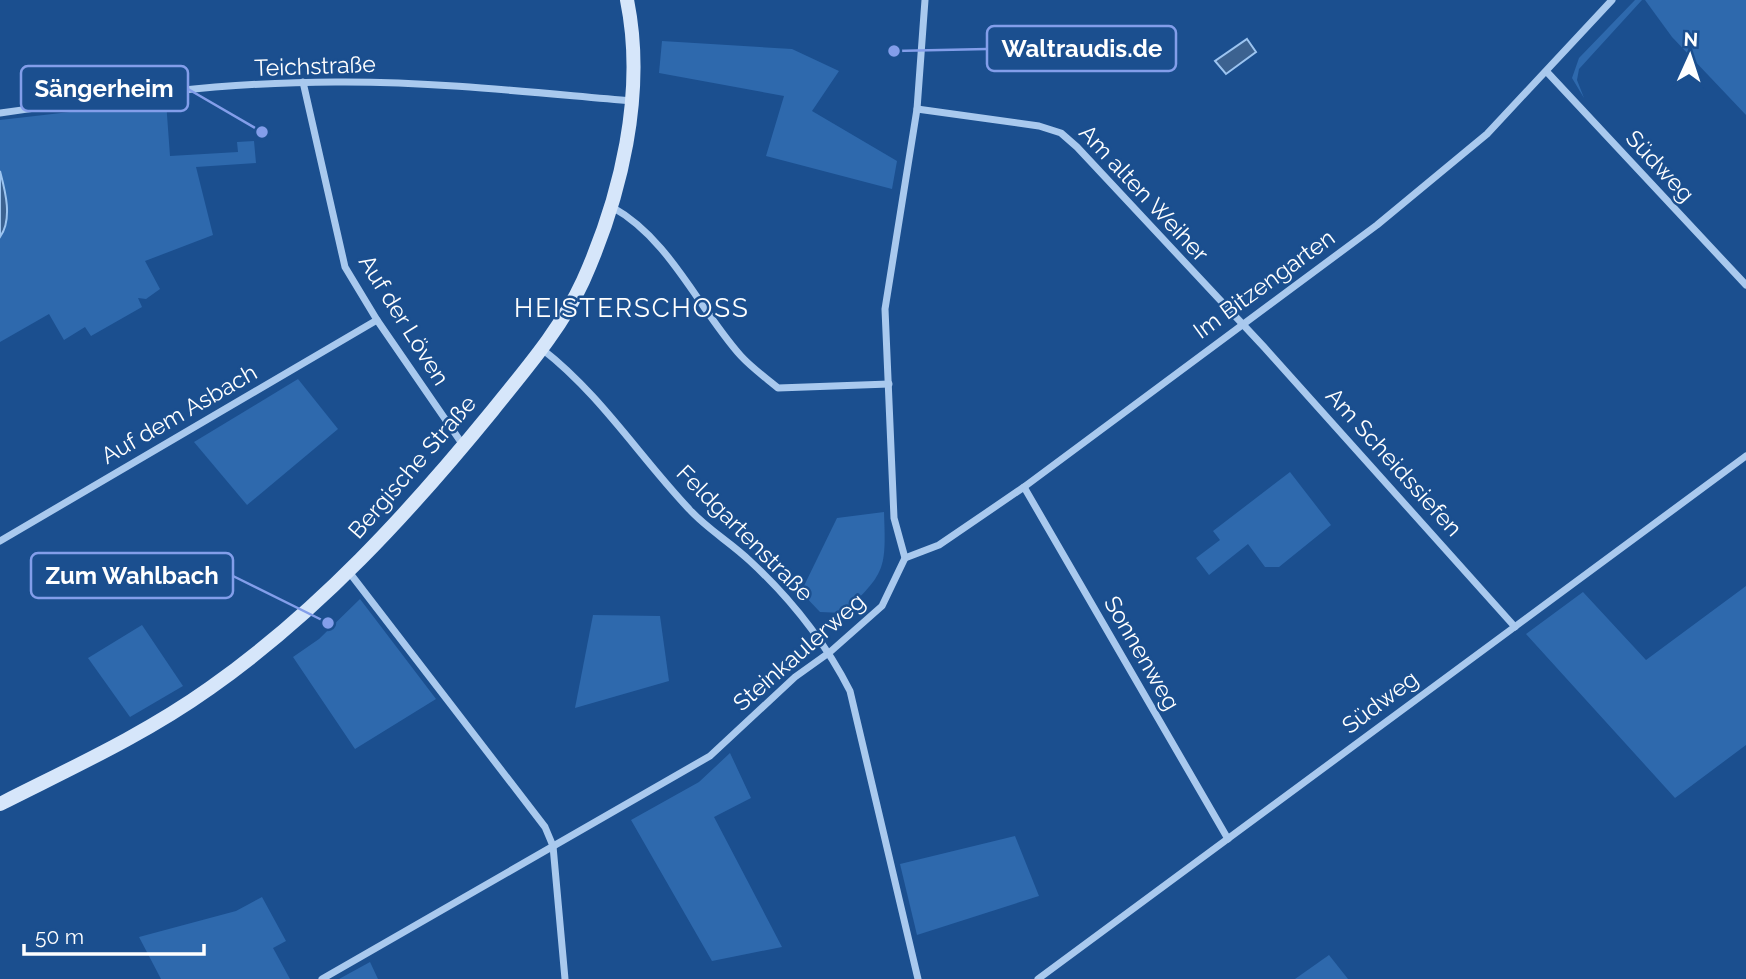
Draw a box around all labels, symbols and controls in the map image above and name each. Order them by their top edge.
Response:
north arrow [1655,21,1725,91]
callout: Waltraudis.de [987,26,1176,71]
text: N [1683,28,1699,50]
text: Waltraudis.de [1002,34,1162,63]
street label: Teichstraße [254,50,376,81]
callout: Sängerheim [21,66,188,111]
text: Sängerheim [34,74,174,103]
street label: Am alten Weiher [1074,119,1215,267]
street label: Südweg [1621,124,1700,207]
street label: Im Bitzengarten [1188,223,1340,344]
street label: Auf der Löven [354,250,455,390]
district label: HEISTERSCHOSS [514,293,750,323]
street label: Auf dem Asbach [96,358,261,469]
street label: Am Scheidssiefen [1321,382,1468,541]
street label: Bergische Straße [342,390,481,544]
street label: Feldgartenstraße [672,459,819,606]
callout: Zum Wahlbach [31,553,233,598]
text: Zum Wahlbach [45,561,219,590]
street label: Steinkaulerweg [727,587,870,716]
street label: Sonnenweg [1099,591,1186,715]
street label: Südweg [1336,664,1423,739]
scale bar [24,912,205,956]
text: 50 m [35,924,84,949]

